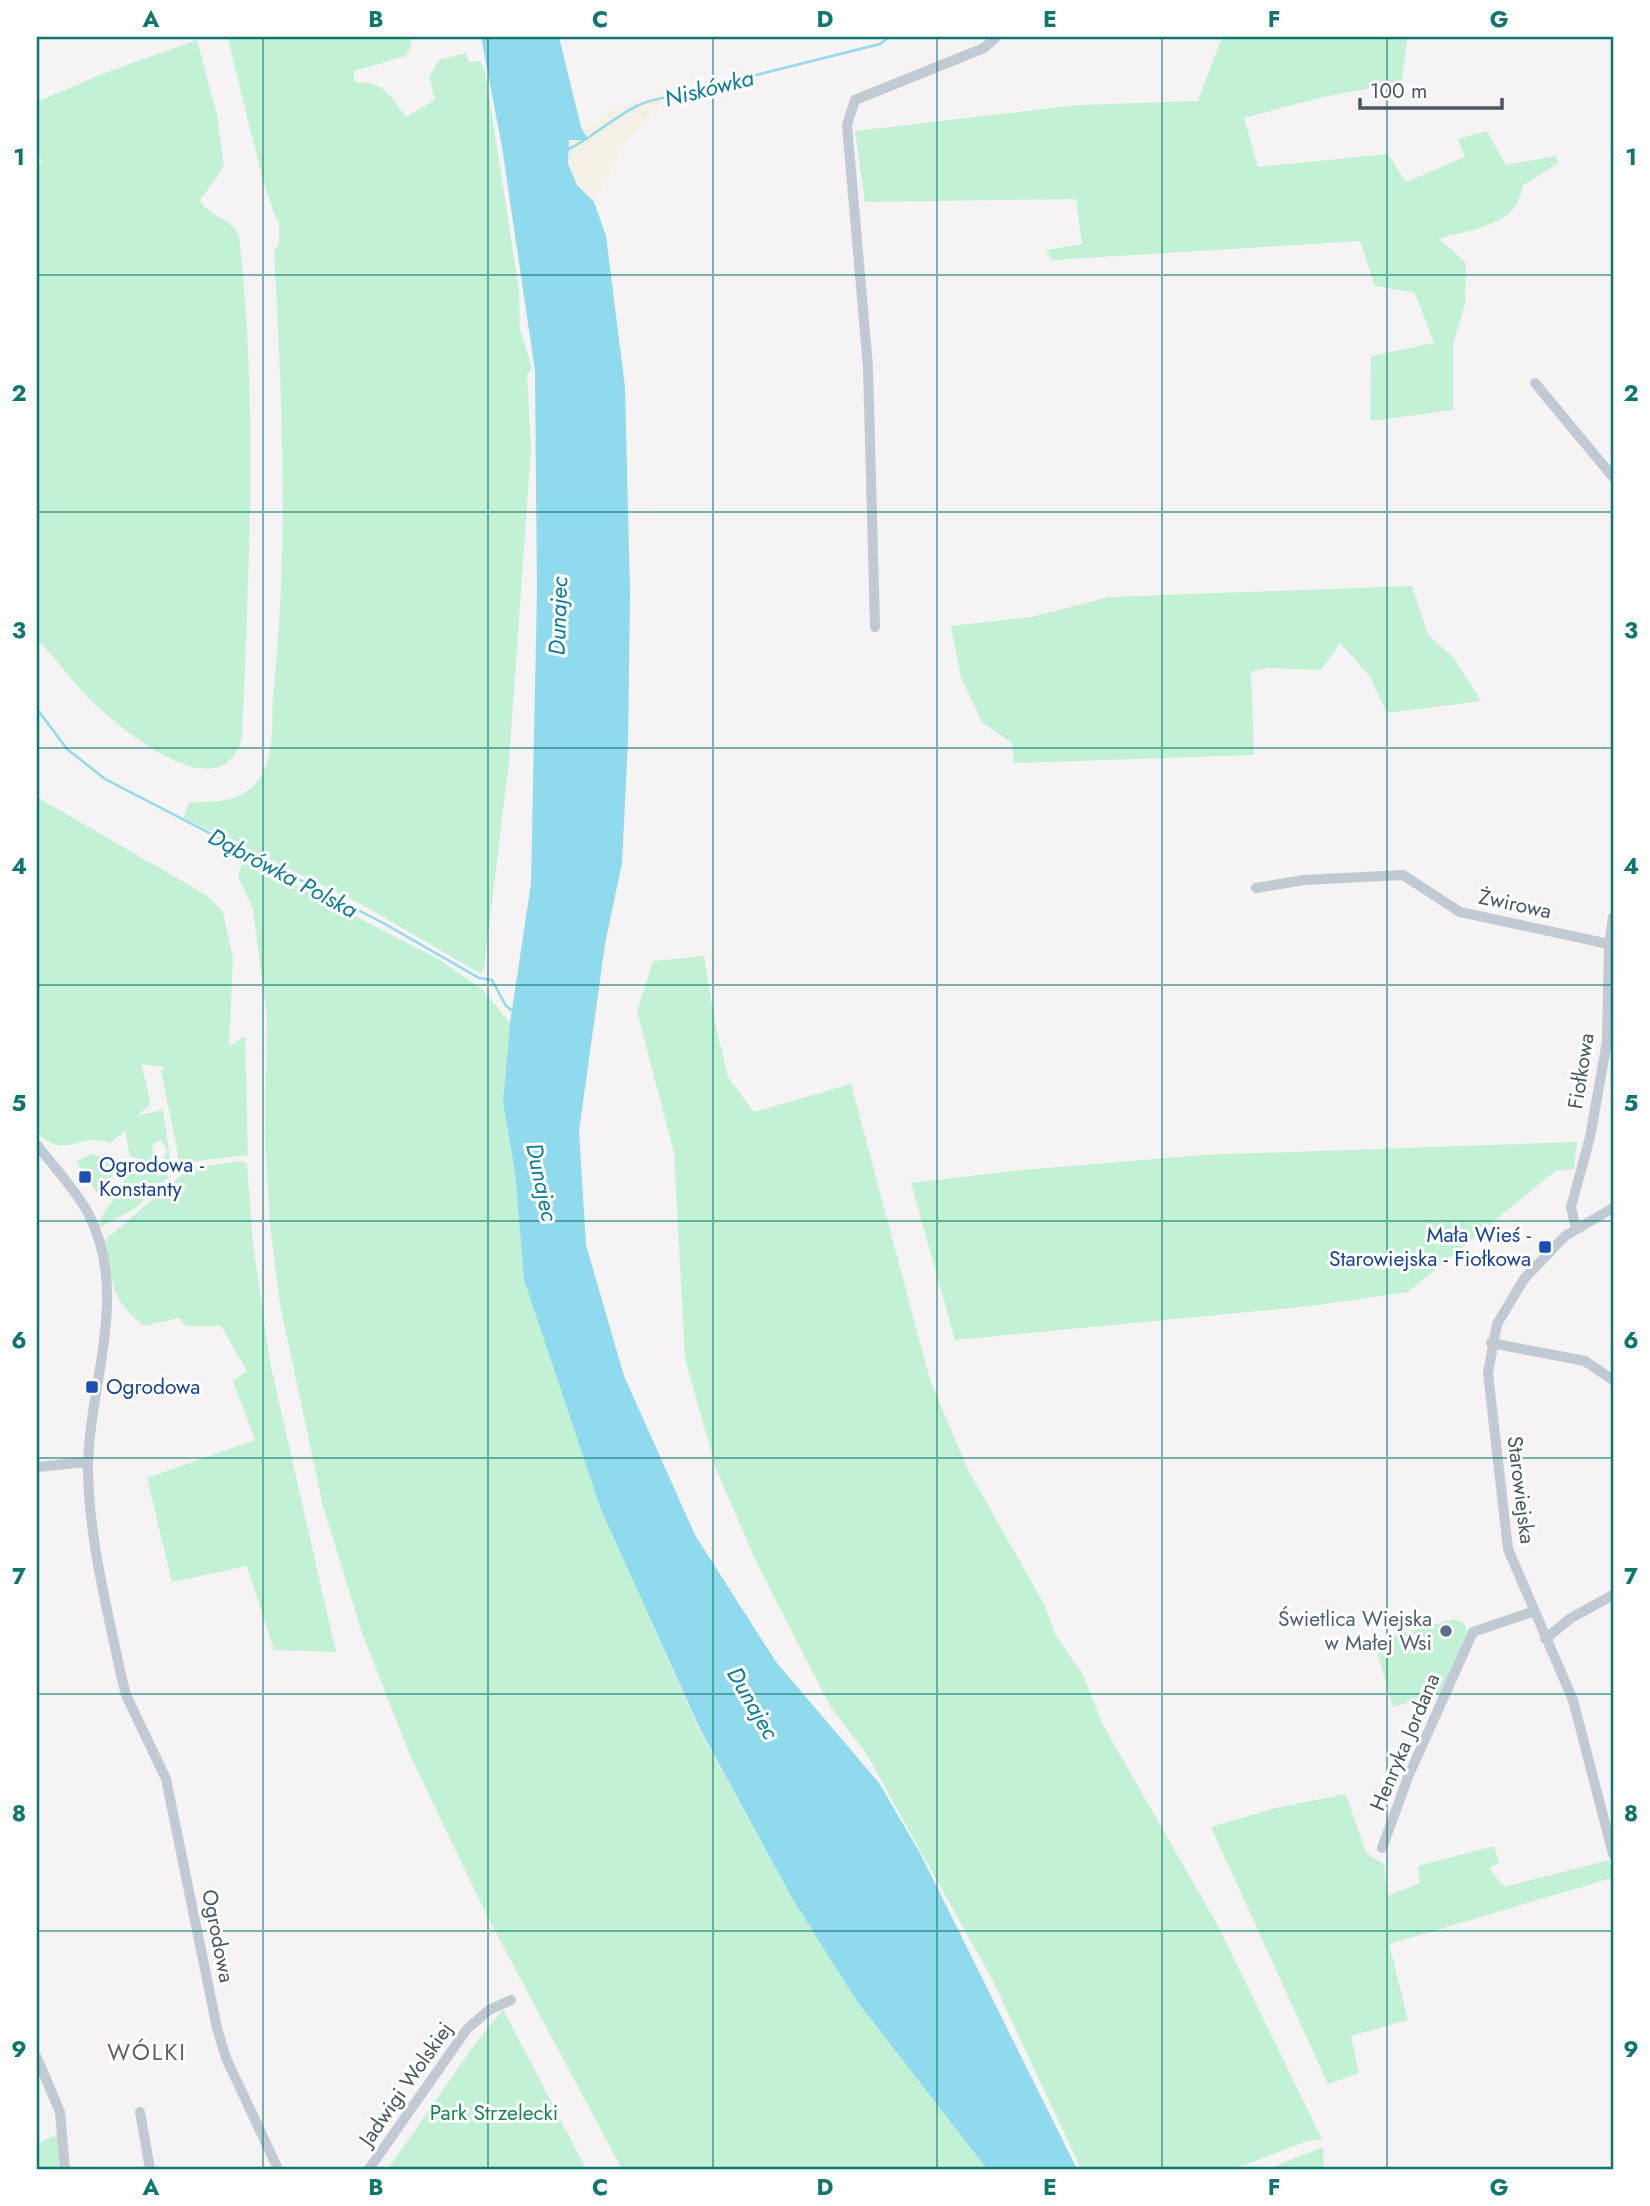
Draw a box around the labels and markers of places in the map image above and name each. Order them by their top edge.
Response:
place label: Ogrodowa - Konstanty [99,1150,205,1204]
marker: Ogrodowa - Konstanty [77,1169,93,1185]
place label: Mała Wieś - Starowiejska - Fiołkowa [1329,1220,1532,1274]
marker: Mała Wieś - Starowiejska - Fiołkowa [1537,1239,1553,1255]
place label: Ogrodowa [106,1372,200,1402]
marker: Ogrodowa [84,1379,100,1395]
place label: Świetlica Wiejska w Małej Wsi [1278,1604,1432,1658]
marker: Świetlica Wiejska w Małej Wsi [1438,1623,1454,1639]

